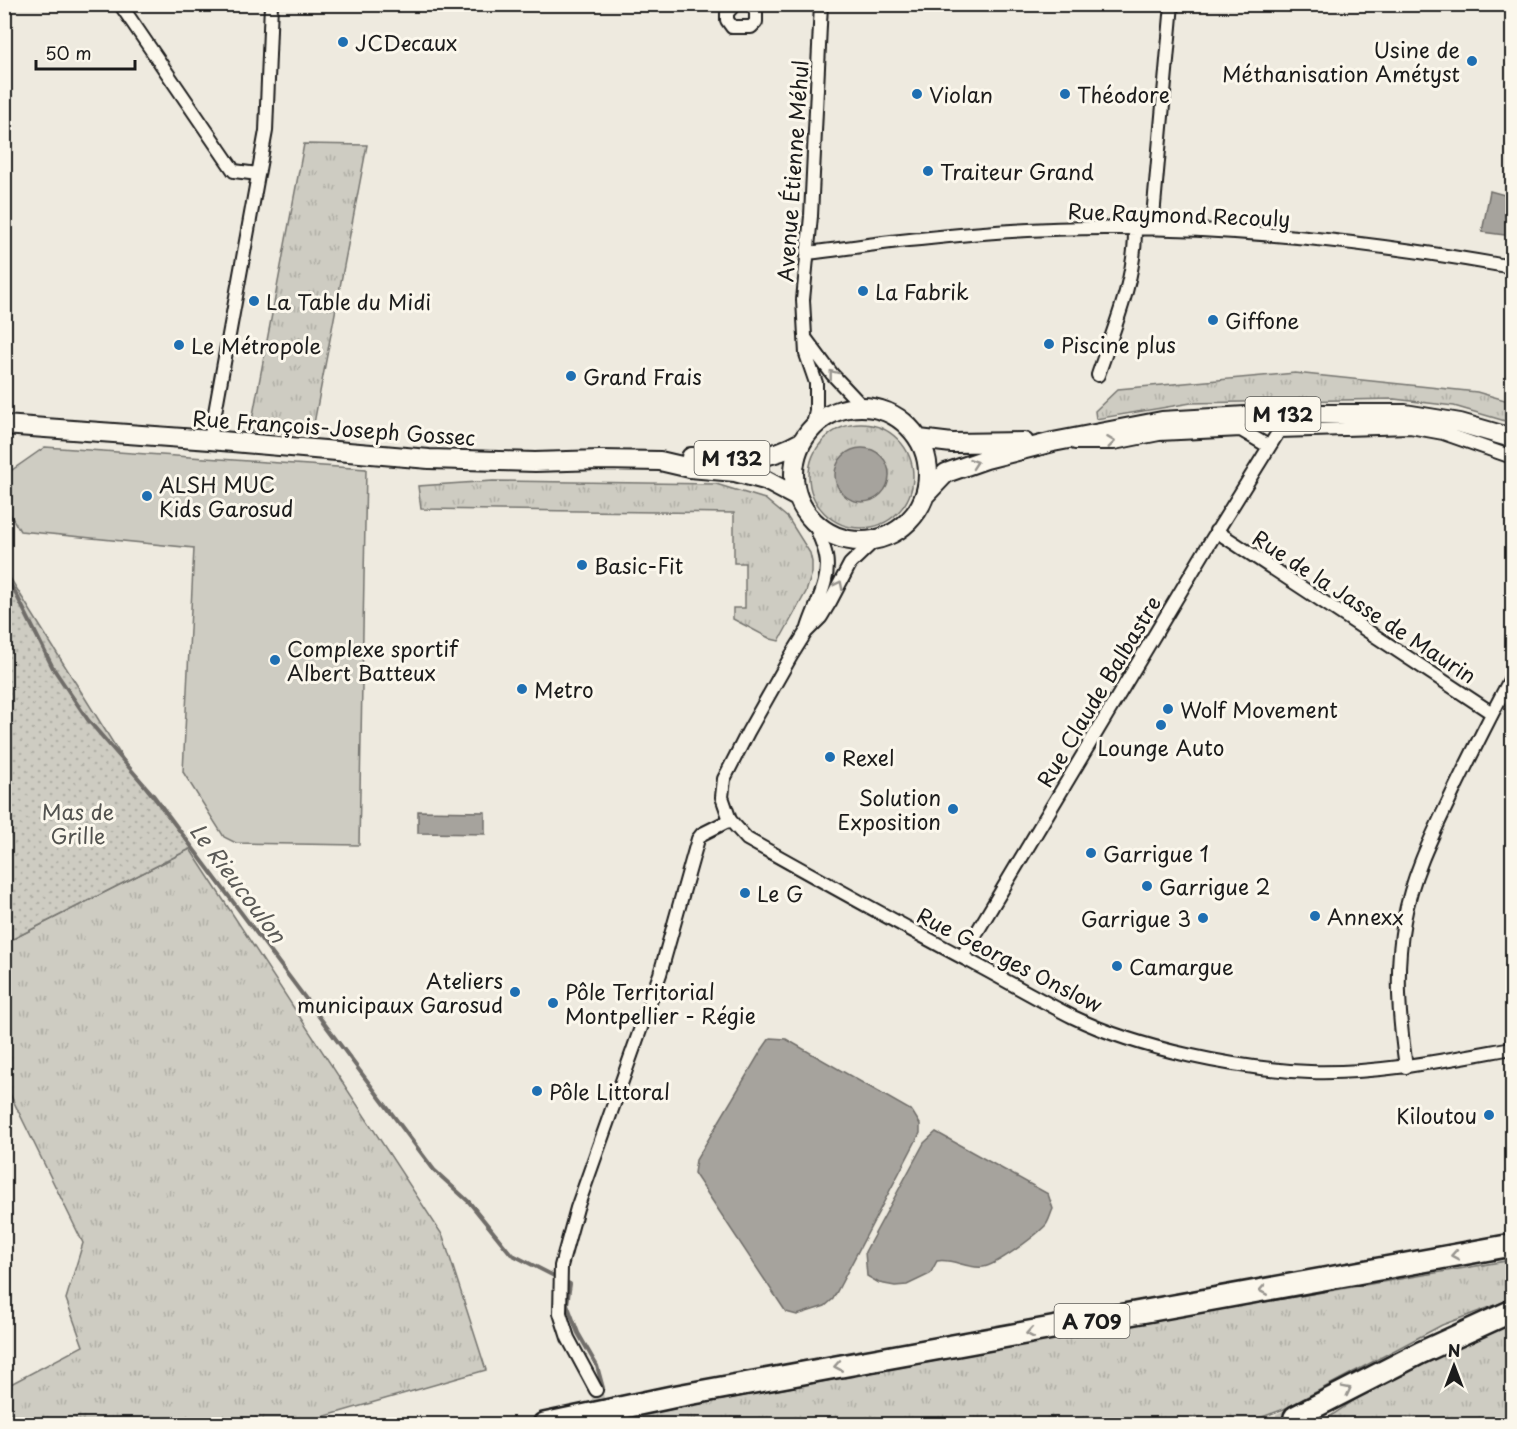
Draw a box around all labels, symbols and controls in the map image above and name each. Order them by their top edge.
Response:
place label: JCDecaux [355,26,457,58]
scale bar [36,33,135,71]
place label: Usine de Méthanisation Amétyst [1222,33,1460,89]
marker: JCDecaux [336,35,350,49]
text: 50 m [45,39,92,66]
marker: Usine de Méthanisation Amétyst [1465,54,1479,68]
street label: Avenue Étienne Méhul [768,59,816,283]
place label: Violan [929,78,993,110]
place label: Théodore [1077,78,1170,110]
marker: Violan [910,87,924,101]
marker: Théodore [1058,87,1072,101]
place label: Traiteur Grand [940,155,1094,187]
marker: Traiteur Grand [921,164,935,178]
street label: Rue Raymond Recouly [1067,194,1291,234]
place label: La Fabrik [875,275,969,307]
marker: La Fabrik [856,284,870,298]
place label: La Table du Midi [266,285,431,317]
marker: La Table du Midi [247,294,261,308]
place label: Giffone [1225,304,1299,336]
marker: Giffone [1206,313,1220,327]
place label: Piscine plus [1061,328,1176,360]
place label: Le Métropole [191,329,321,361]
marker: Piscine plus [1042,337,1056,351]
marker: Le Métropole [172,338,186,352]
place label: Grand Frais [583,360,702,392]
marker: Grand Frais [564,369,578,383]
one-way arrow [829,370,840,381]
road number: M 132 [1246,397,1320,431]
street label: Rue François-Joseph Gossec [192,401,477,453]
one-way arrow [1107,437,1116,449]
road number: M 132 [694,441,770,475]
one-way arrow [968,458,979,470]
place label: ALSH MUC Kids Garosud [159,468,293,524]
marker: ALSH MUC Kids Garosud [140,489,154,503]
street label: Rue de la Jasse de Maurin [1247,521,1483,691]
place label: Basic-Fit [594,549,683,581]
marker: Basic-Fit [575,558,589,572]
one-way arrow [832,581,843,592]
street label: Rue Claude Balbastre [1028,589,1168,793]
place label: Complexe sportif Albert Batteux [287,632,459,688]
marker: Complexe sportif Albert Batteux [268,653,282,667]
place label: Metro [534,673,594,705]
marker: Metro [515,682,529,696]
place label: Wolf Movement [1180,693,1338,725]
marker: Wolf Movement [1161,702,1175,716]
marker: Lounge Auto [1154,718,1168,732]
place label: Lounge Auto [1098,731,1224,763]
place label: Rexel [842,741,894,773]
marker: Rexel [823,750,837,764]
place label: Solution Exposition [838,781,941,837]
park label: Mas de Grille [42,795,114,851]
marker: Solution Exposition [946,802,960,816]
water label: Le Rieucoulon [183,815,296,950]
place label: Garrigue 1 [1103,837,1209,869]
marker: Garrigue 1 [1084,846,1098,860]
place label: Garrigue 2 [1159,870,1270,902]
place label: Le G [757,877,803,909]
marker: Garrigue 2 [1140,879,1154,893]
marker: Le G [738,886,752,900]
street label: Rue Georges Onslow [912,898,1108,1020]
place label: Annexx [1327,900,1404,932]
place label: Garrigue 3 [1081,902,1191,934]
marker: Annexx [1308,909,1322,923]
marker: Garrigue 3 [1196,911,1210,925]
place label: Camargue [1129,950,1234,982]
marker: Camargue [1110,959,1124,973]
place label: Ateliers municipaux Garosud [297,964,503,1020]
place label: Pôle Territorial Montpellier - Régie [565,975,756,1031]
marker: Ateliers municipaux Garosud [508,985,522,999]
marker: Pôle Territorial Montpellier - Régie [546,996,560,1010]
place label: Pôle Littoral [549,1075,670,1107]
marker: Pôle Littoral [530,1084,544,1098]
place label: Kiloutou [1396,1099,1477,1131]
marker: Kiloutou [1482,1108,1496,1122]
one-way arrow [1450,1249,1460,1261]
one-way arrow [1258,1283,1268,1296]
road number: A 709 [1054,1304,1130,1338]
one-way arrow [1025,1326,1035,1338]
north arrow [1424,1336,1484,1396]
text: N [1448,1338,1460,1362]
one-way arrow [833,1360,843,1372]
one-way arrow [1340,1386,1351,1397]

